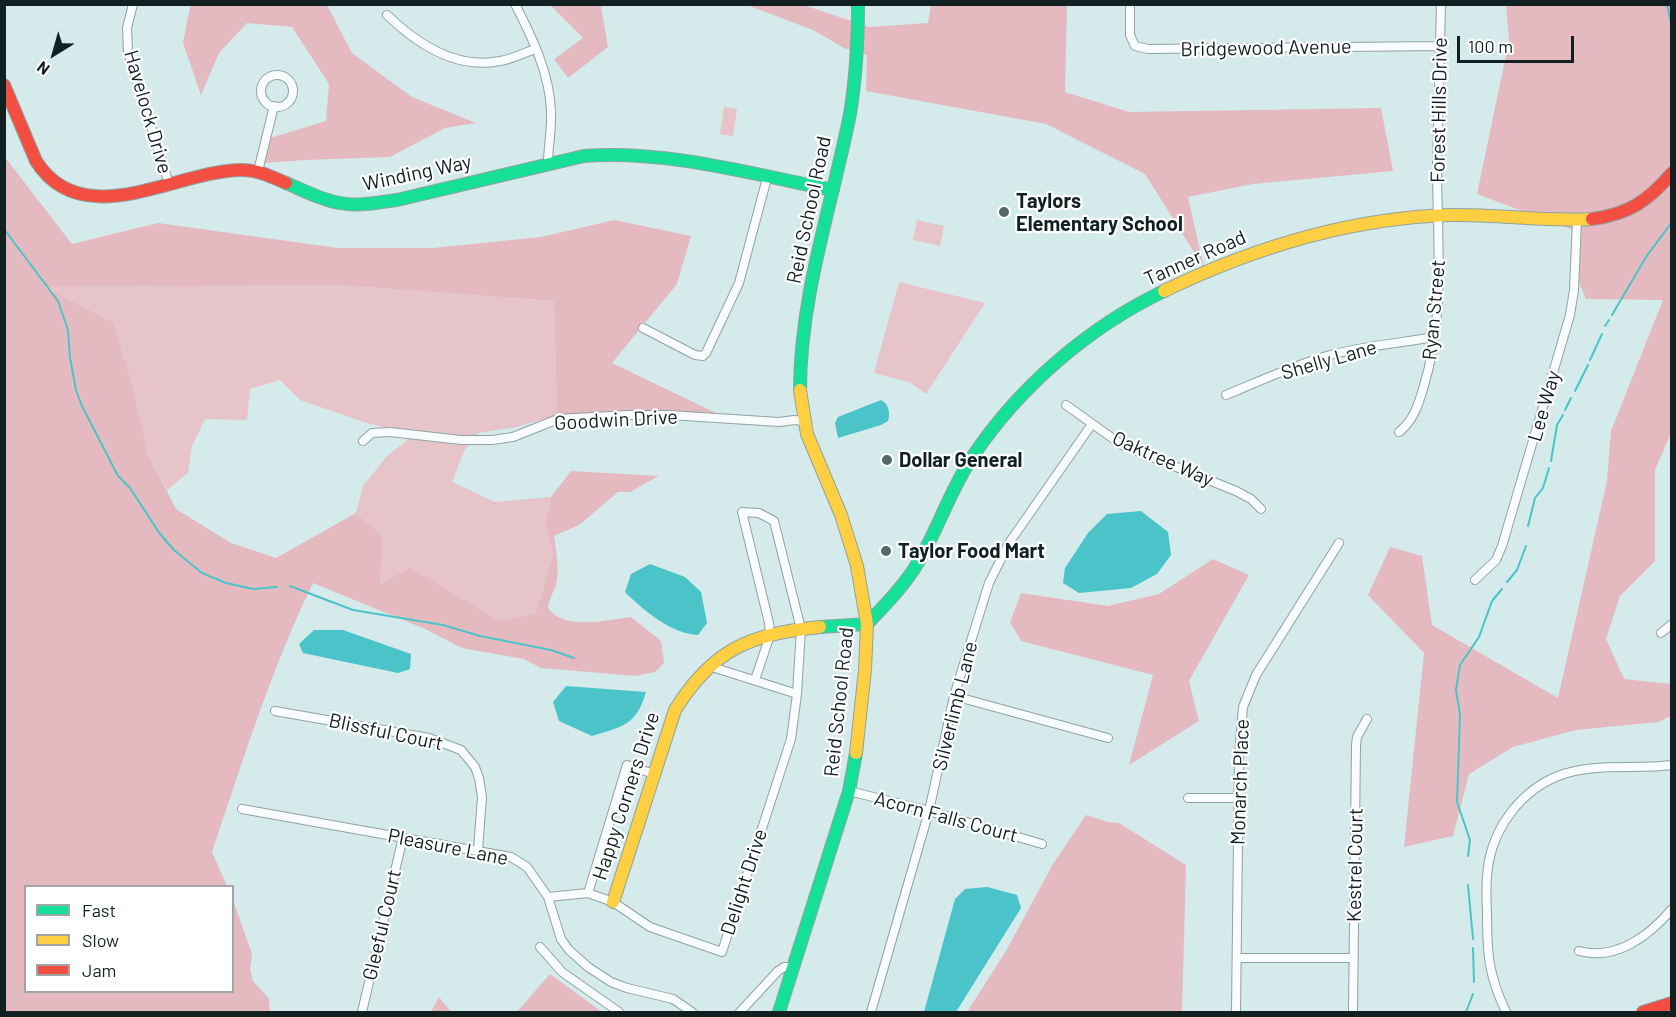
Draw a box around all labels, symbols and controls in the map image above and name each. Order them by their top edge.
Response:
north arrow [24,24,84,84]
scale bar [1460,24,1577,62]
street label: Bridgewood Avenue [1180,35,1352,61]
text: 100 m [1468,35,1513,57]
street label: Forest Hills Drive [1426,37,1452,183]
street label: Havelock Drive [119,47,177,177]
text: N [33,58,53,80]
street label: Reid School Road [782,134,836,286]
street label: Winding Way [360,150,474,196]
place label: Taylors Elementary School [1016,189,1183,236]
marker: Taylors Elementary School [997,205,1011,219]
street label: Tanner Road [1140,225,1250,291]
street label: Ryan Street [1418,259,1450,361]
street label: Shelly Lane [1278,335,1380,385]
street label: Lee Way [1522,368,1566,444]
street label: Goodwin Drive [554,405,678,435]
street label: Oaktree Way [1109,426,1217,492]
place label: Dollar General [899,448,1022,472]
marker: Dollar General [880,453,894,467]
place label: Taylor Food Mart [898,539,1045,563]
marker: Taylor Food Mart [879,544,893,558]
street label: Reid School Road [819,626,859,778]
street label: Silverlimb Lane [927,639,983,773]
street label: Blissful Court [327,708,445,756]
street label: Happy Corners Drive [587,709,665,883]
street label: Monarch Place [1226,719,1254,845]
street label: Acorn Falls Court [872,786,1020,848]
street label: Kestrel Court [1342,808,1368,922]
street label: Pleasure Lane [386,824,510,870]
street label: Delight Drive [716,826,772,938]
street label: Gleeful Court [358,867,406,983]
legend [24,885,234,993]
text: Fast [82,899,116,921]
text: Slow [82,929,119,951]
text: Jam [82,959,116,981]

